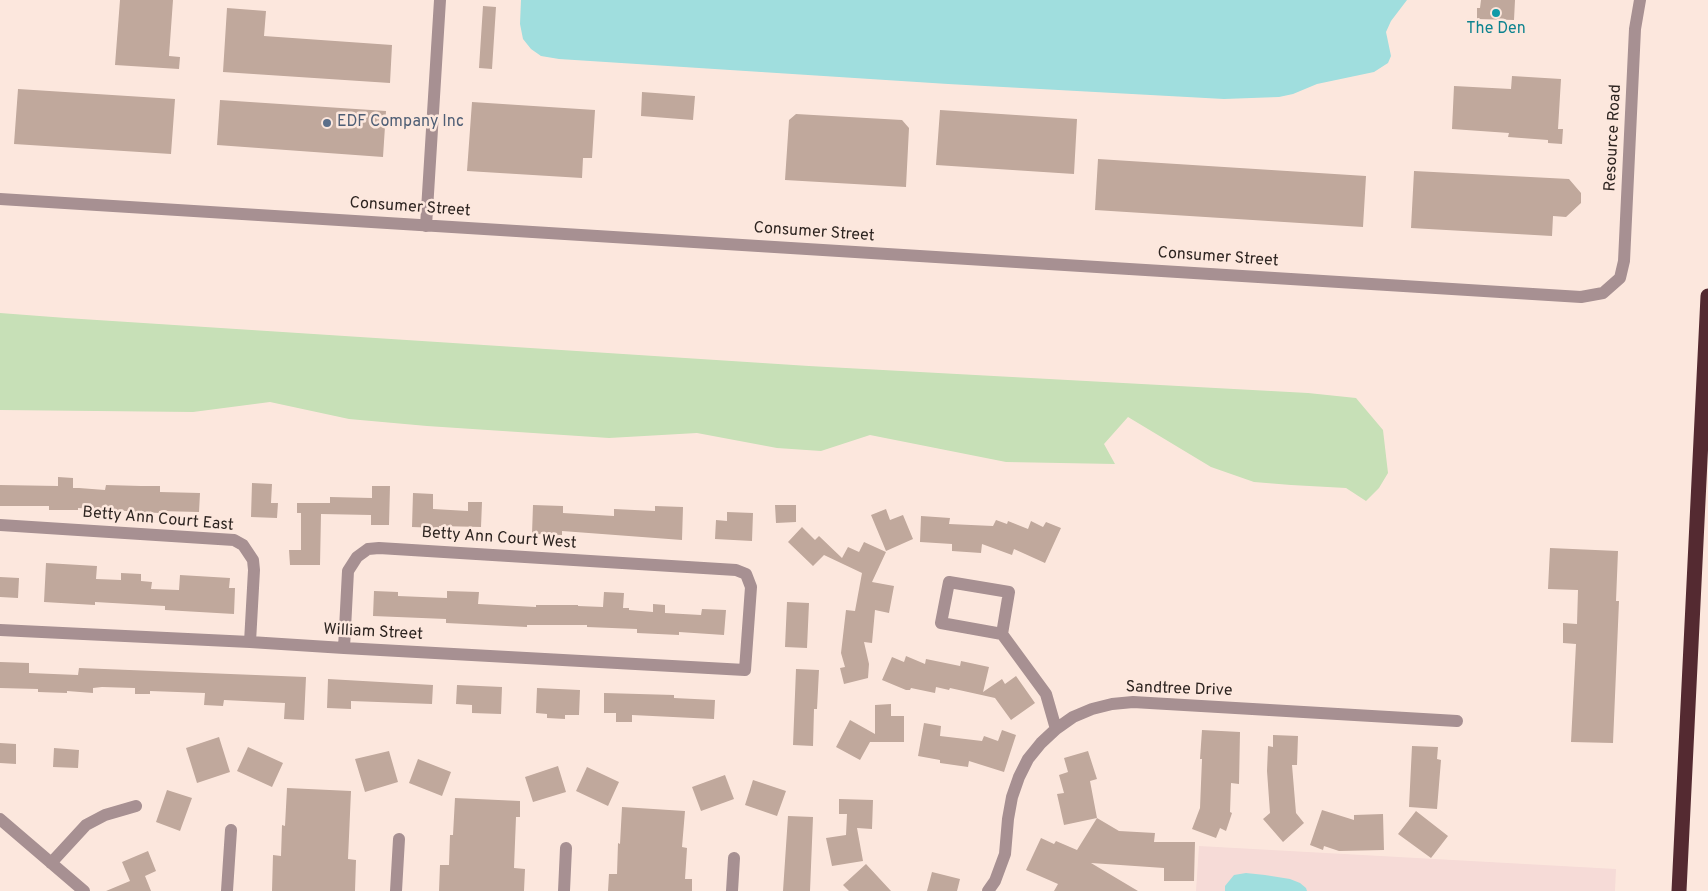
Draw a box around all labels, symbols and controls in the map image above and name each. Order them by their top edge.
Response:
marker: The Den [1490,7,1502,19]
place label: The Den [1466,20,1526,40]
street label: Resource Road [1602,84,1626,192]
place label: EDF Company Inc [337,113,464,133]
marker: EDF Company Inc [321,117,333,129]
street label: Consumer Street [349,194,471,222]
street label: Consumer Street [753,219,875,247]
street label: Consumer Street [1157,244,1279,272]
street label: Betty Ann Court East [82,504,234,536]
street label: Betty Ann Court West [421,524,577,554]
street label: William Street [323,621,423,645]
street label: Sandtree Drive [1125,679,1233,701]

